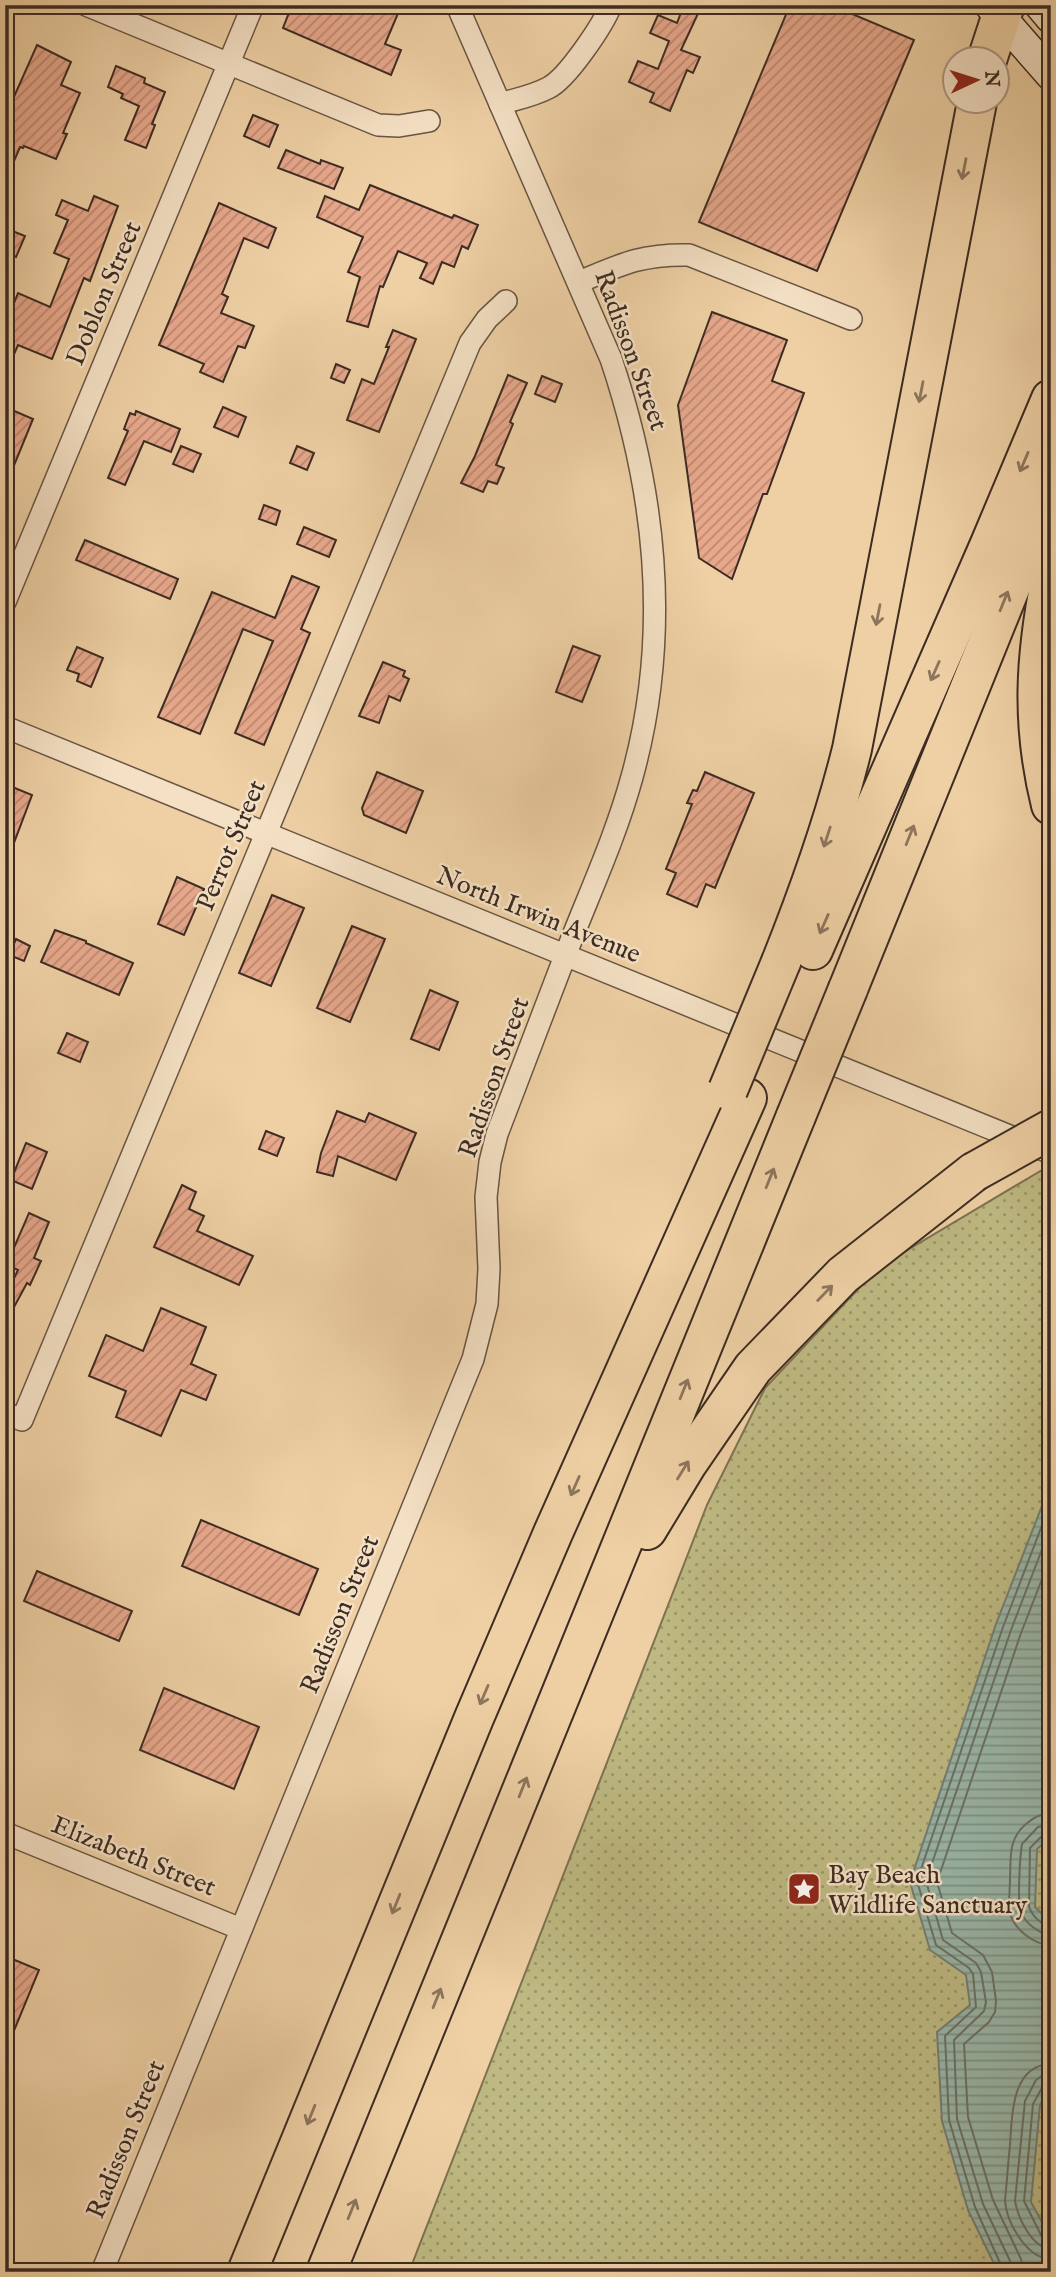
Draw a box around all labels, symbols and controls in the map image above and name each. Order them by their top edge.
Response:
north arrow [940,46,1010,116]
text: N [978,69,1004,89]
one-way arrow [957,157,970,179]
street label: Doblon Street [59,216,150,371]
street label: Radisson Street [586,266,675,435]
one-way arrow [914,380,927,403]
one-way arrow [1017,451,1030,472]
one-way arrow [999,591,1012,613]
one-way arrow [871,603,884,626]
one-way arrow [928,660,941,681]
street label: Perrot Street [189,775,274,916]
one-way arrow [820,825,832,847]
one-way arrow [904,825,917,846]
street label: North Irwin Avenue [431,859,645,971]
one-way arrow [817,913,830,935]
street label: Radisson Street [451,993,537,1162]
one-way arrow [765,1168,778,1190]
one-way arrow [817,1285,834,1302]
one-way arrow [678,1378,691,1400]
one-way arrow [676,1461,691,1480]
one-way arrow [567,1475,581,1496]
street label: Radisson Street [294,1530,387,1699]
one-way arrow [477,1683,490,1705]
one-way arrow [517,1777,530,1798]
street label: Elizabeth Street [46,1808,220,1904]
place label: Bay Beach Wildlife Sanctuary [828,1859,1027,1922]
place icon: Bay Beach Wildlife Sanctuary [785,1870,823,1908]
one-way arrow [389,1893,402,1915]
one-way arrow [432,1987,445,2009]
street label: Radisson Street [80,2055,173,2224]
one-way arrow [303,2104,316,2126]
one-way arrow [346,2198,359,2220]

